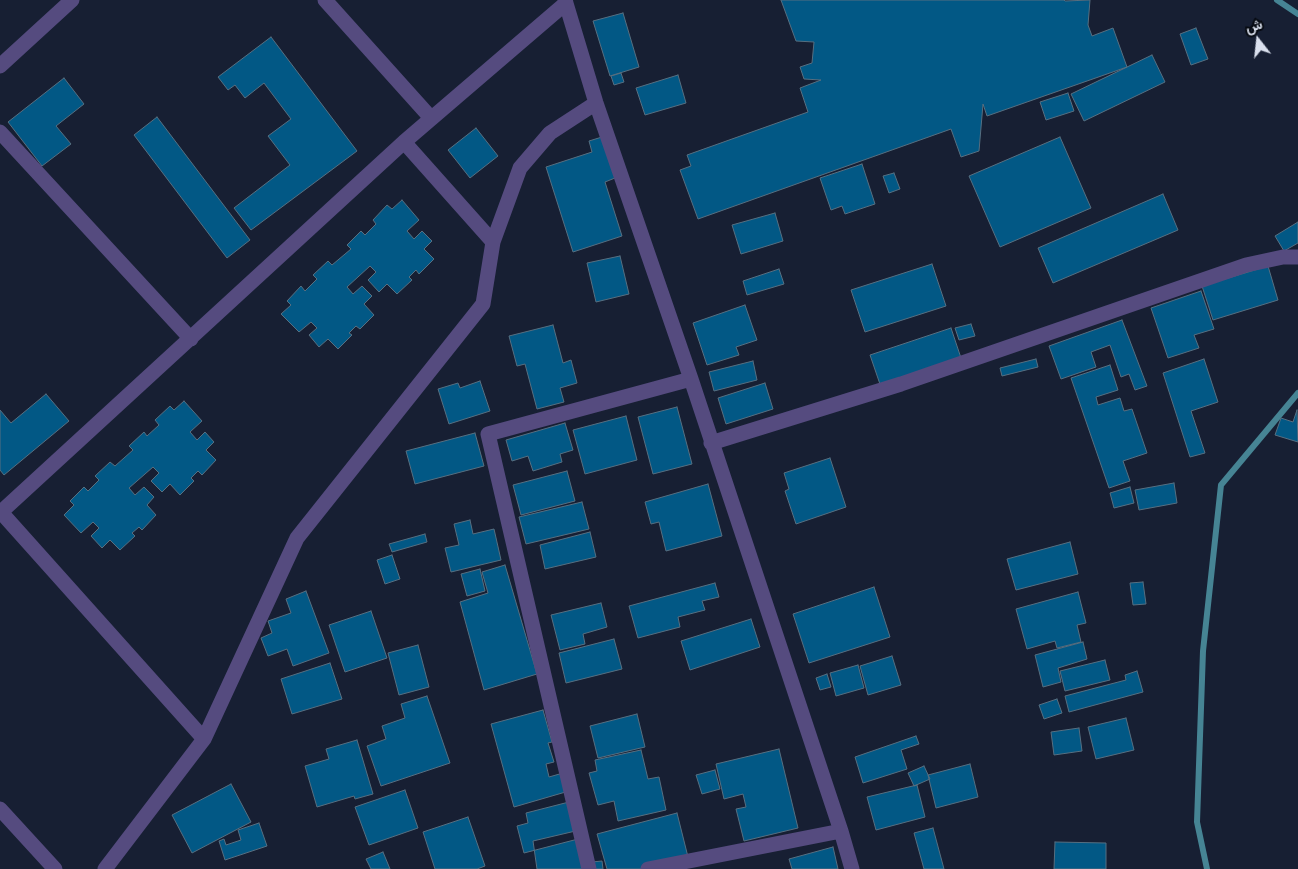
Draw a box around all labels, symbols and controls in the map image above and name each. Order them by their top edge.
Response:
north arrow [1233,15,1283,65]
text: ش [1243,15,1264,37]

